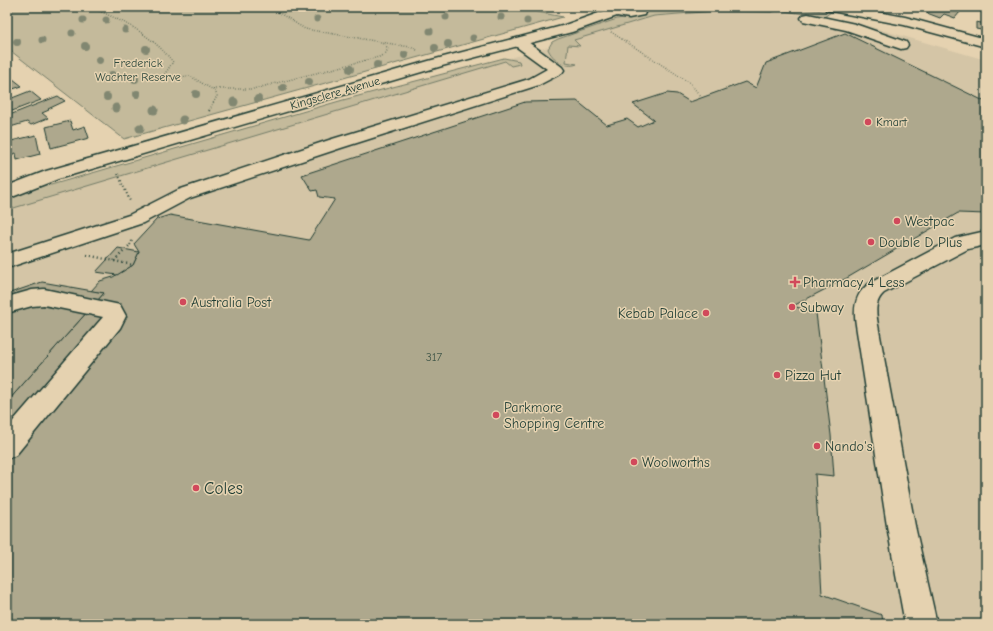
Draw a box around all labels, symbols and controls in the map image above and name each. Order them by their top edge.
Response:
park label: Frederick Wachter Reserve [95,56,181,84]
street label: Kingsclere Avenue [288,73,382,113]
place label: Kmart [876,115,908,129]
marker: Kmart [863,117,873,127]
place label: Westpac [905,213,955,230]
marker: Westpac [892,216,902,226]
place label: Double D Plus [879,234,962,251]
marker: Double D Plus [866,237,876,247]
place label: Pharmacy 4 Less [803,274,905,291]
marker: Pharmacy 4 Less [790,277,800,287]
place label: Australia Post [191,294,272,311]
marker: Australia Post [178,297,188,307]
place label: Subway [800,299,845,316]
marker: Subway [787,302,797,312]
place label: Kebab Palace [618,305,698,322]
marker: Kebab Palace [701,308,711,318]
house number: 317 [426,350,443,364]
place label: Pizza Hut [785,367,842,384]
marker: Pizza Hut [772,370,782,380]
place label: Parkmore Shopping Centre [504,399,604,432]
marker: Parkmore Shopping Centre [491,410,501,420]
place label: Nando's [825,438,873,455]
marker: Nando's [812,441,822,451]
place label: Woolworths [642,454,710,471]
marker: Woolworths [629,457,639,467]
place label: Coles [204,479,243,498]
marker: Coles [191,483,201,493]

